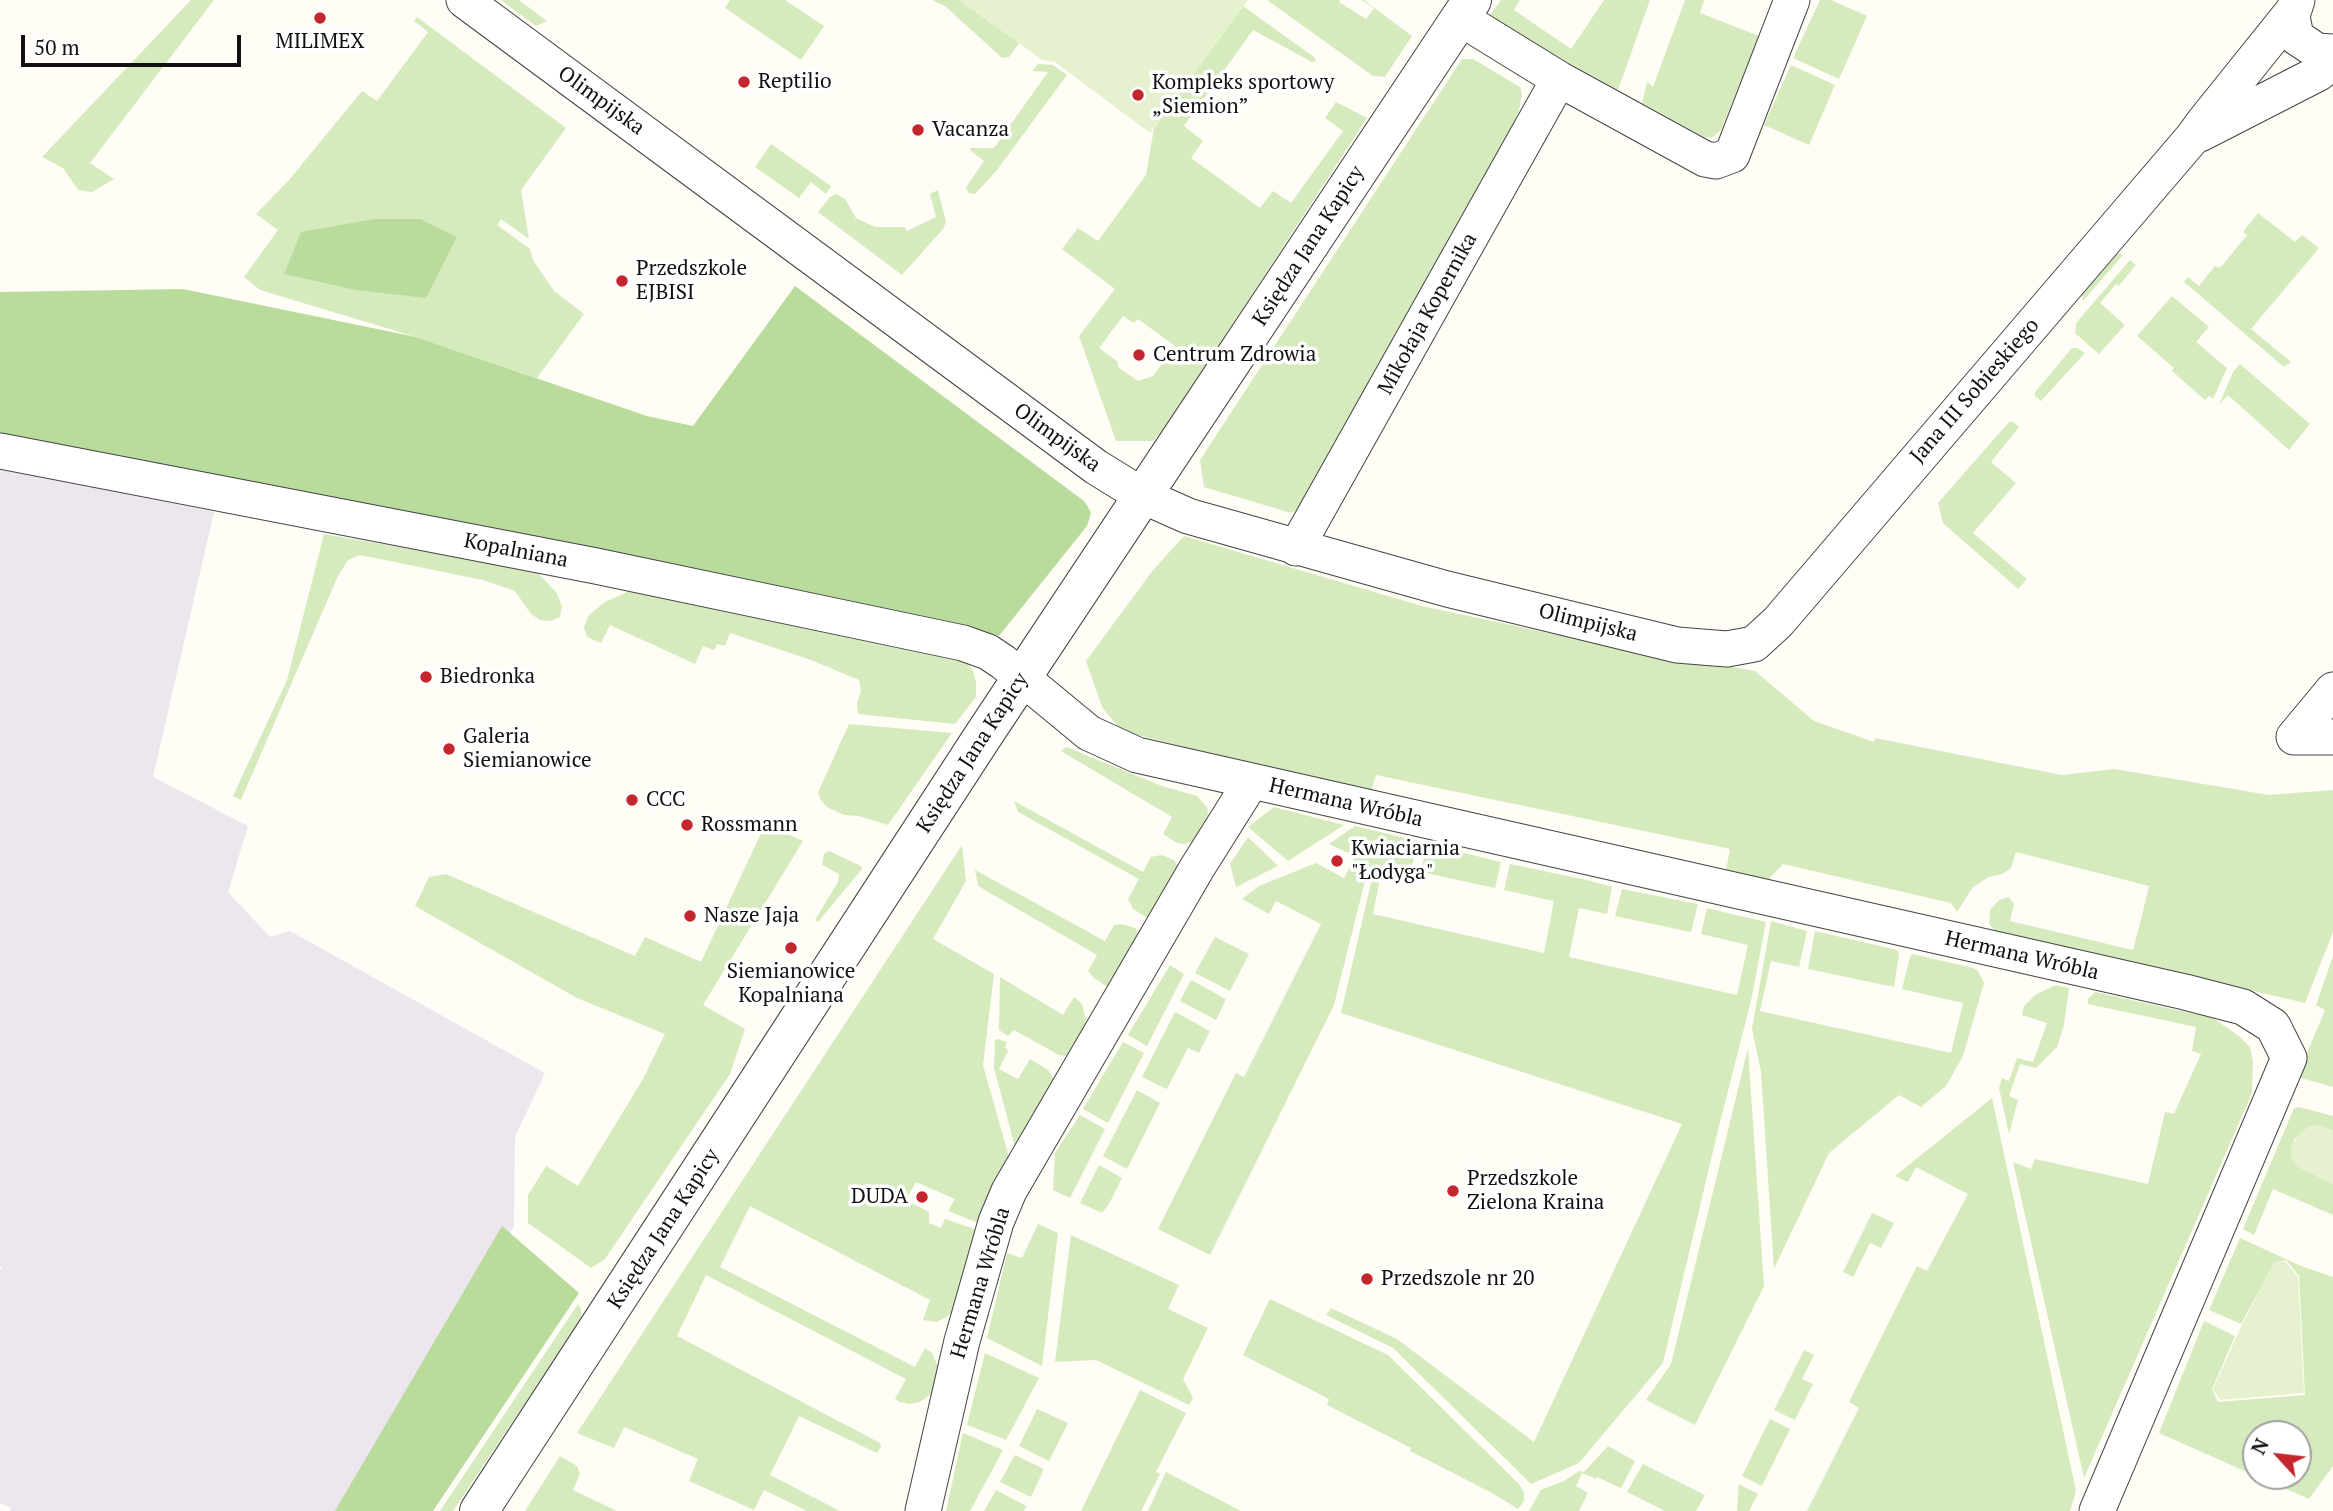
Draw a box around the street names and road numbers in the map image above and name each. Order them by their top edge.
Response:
street label: Olimpijska [553,61,649,141]
street label: Księdza Jana Kapicy [1248,161,1370,331]
street label: Mikołaja Kopernika [1373,229,1483,399]
street label: Jana III Sobieskiego [1905,313,2045,469]
street label: Olimpijska [1009,398,1105,478]
street label: Kopalniana [462,529,570,573]
street label: Olimpijska [1536,599,1640,647]
street label: Księdza Jana Kapicy [912,668,1034,838]
street label: Hermana Wróbla [1267,773,1425,833]
street label: Hermana Wróbla [1943,926,2101,986]
street label: Księdza Jana Kapicy [603,1144,725,1314]
street label: Hermana Wróbla [946,1204,1016,1362]

